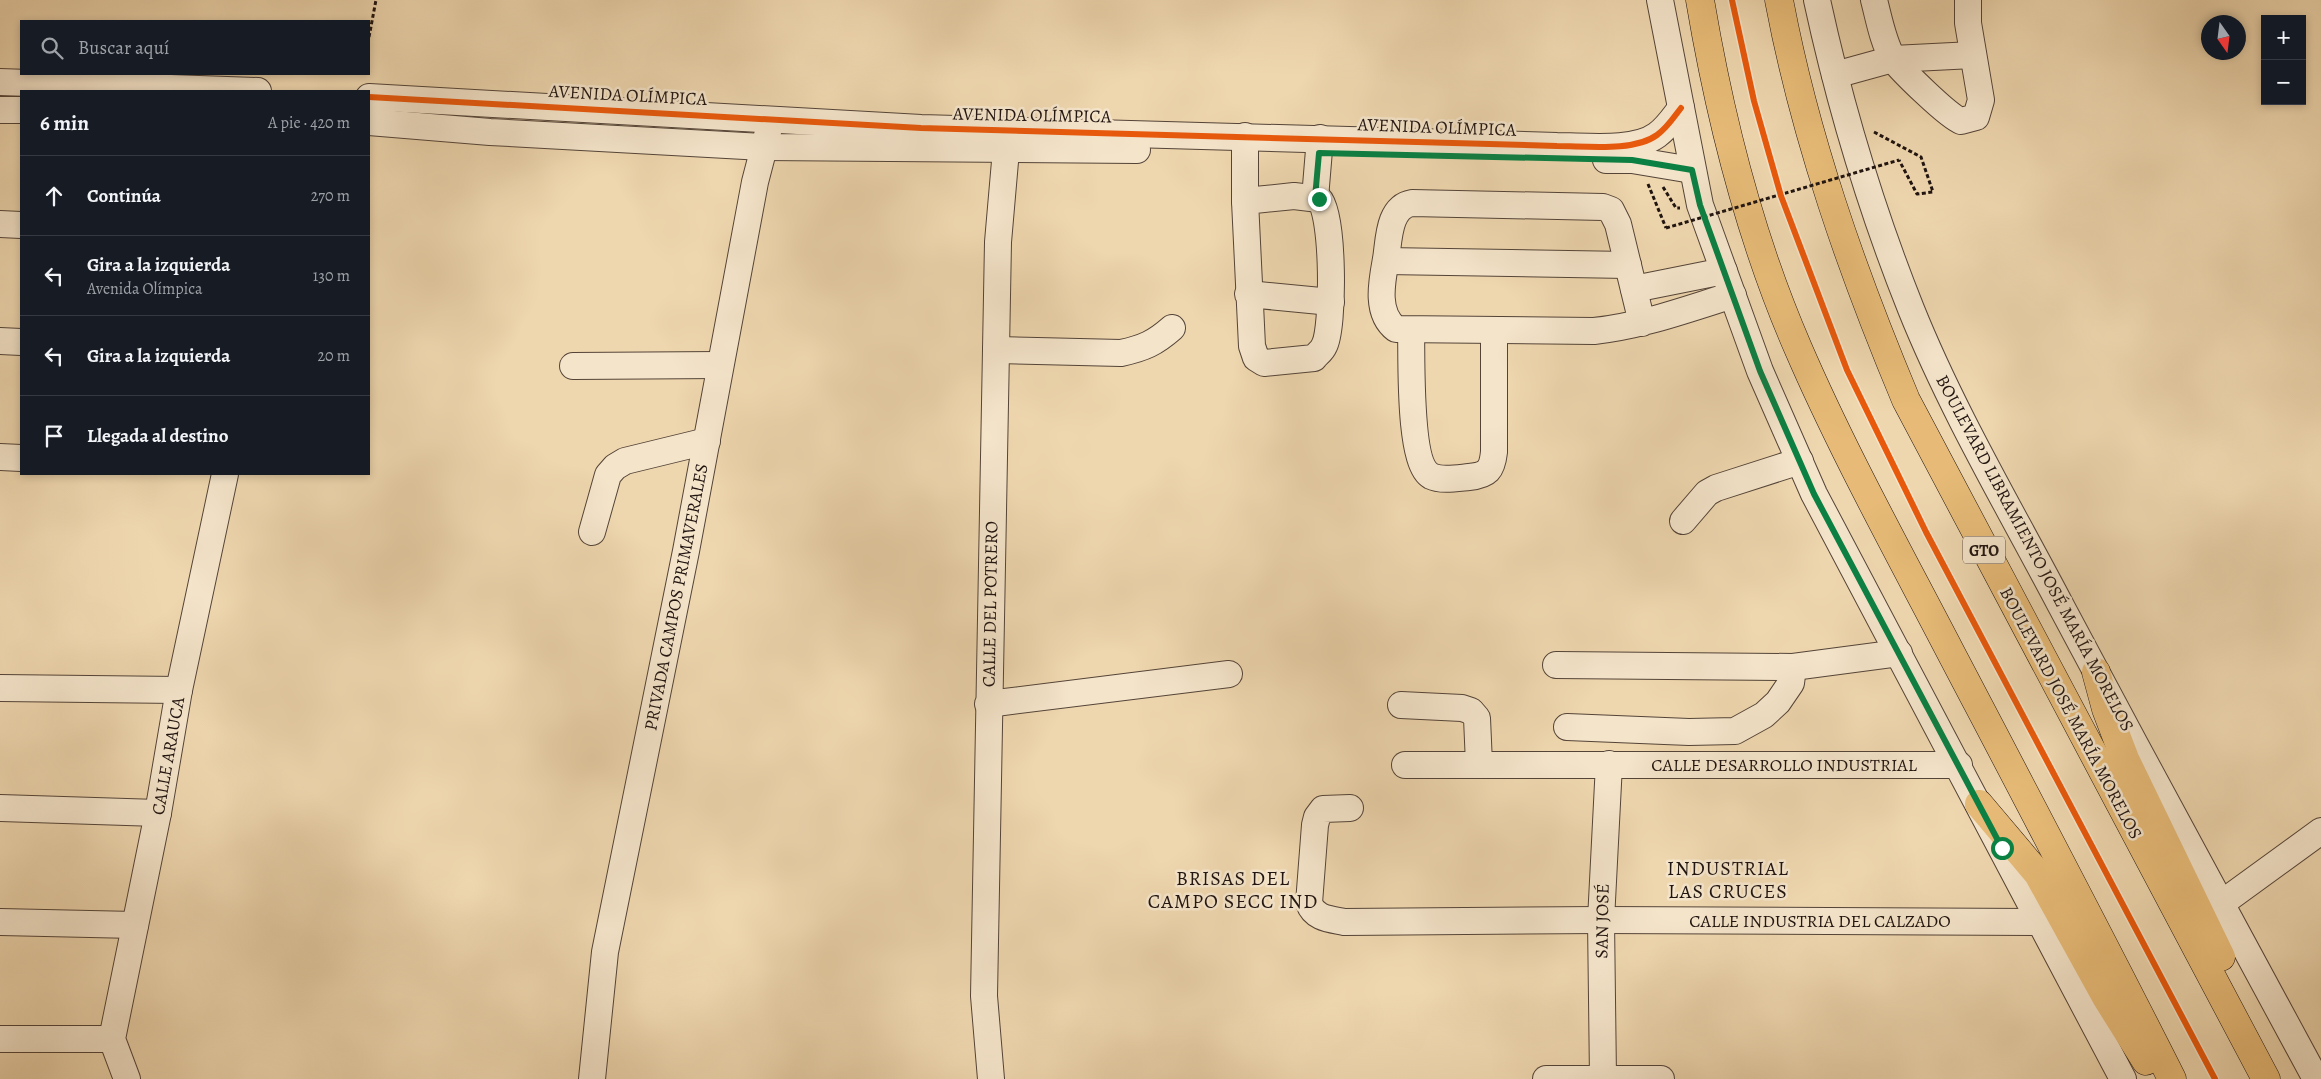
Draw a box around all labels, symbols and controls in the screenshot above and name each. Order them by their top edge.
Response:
north arrow [2201,15,2246,60]
map controls [2261,15,2306,105]
button: + [2261,15,2306,60]
search box [20,20,370,75]
icon: search [38,34,66,62]
text: Buscar aquí [78,35,169,61]
button: − [2261,60,2306,105]
street label: AVENIDA OLÍMPICA [547,79,708,111]
street label: AVENIDA OLÍMPICA [952,102,1112,128]
text: 6 min [40,109,89,137]
text: A pie · 420 m [268,112,350,134]
street label: AVENIDA OLÍMPICA [1356,112,1517,142]
icon: ahead [40,182,68,210]
text: Continúa [87,183,161,209]
text: 270 m [311,185,350,207]
route end [1308,188,1331,211]
text: Gira a la izquierda [87,252,230,278]
icon: left [40,262,68,290]
text: 130 m [313,265,350,287]
text: Avenida Olímpica [87,278,202,300]
icon: left [40,342,68,370]
text: Gira a la izquierda [87,343,230,369]
text: 20 m [317,345,350,367]
street label: BOULEVARD LIBRAMIENTO JOSÉ MARÍA MORELOS [1930,371,2140,735]
icon: arrive [40,422,68,450]
text: Llegada al destino [87,423,229,449]
street label: PRIVADA CAMPOS PRIMAVERALES [638,461,714,733]
street label: CALLE DEL POTRERO [977,521,1003,687]
road number: GTO [1963,536,2005,564]
street label: BOULEVARD JOSÉ MARÍA MORELOS [1994,583,2148,843]
street label: CALLE ARAUCA [146,695,190,817]
street label: CALLE DESARROLLO INDUSTRIAL [1651,753,1918,777]
route start [1991,837,2014,860]
district label: INDUSTRIAL LAS CRUCES [1667,855,1789,905]
district label: BRISAS DEL CAMPO SECC IND [1148,865,1318,915]
street label: SAN JOSÉ [1589,883,1615,959]
street label: CALLE INDUSTRIA DEL CALZADO [1689,909,1951,933]

